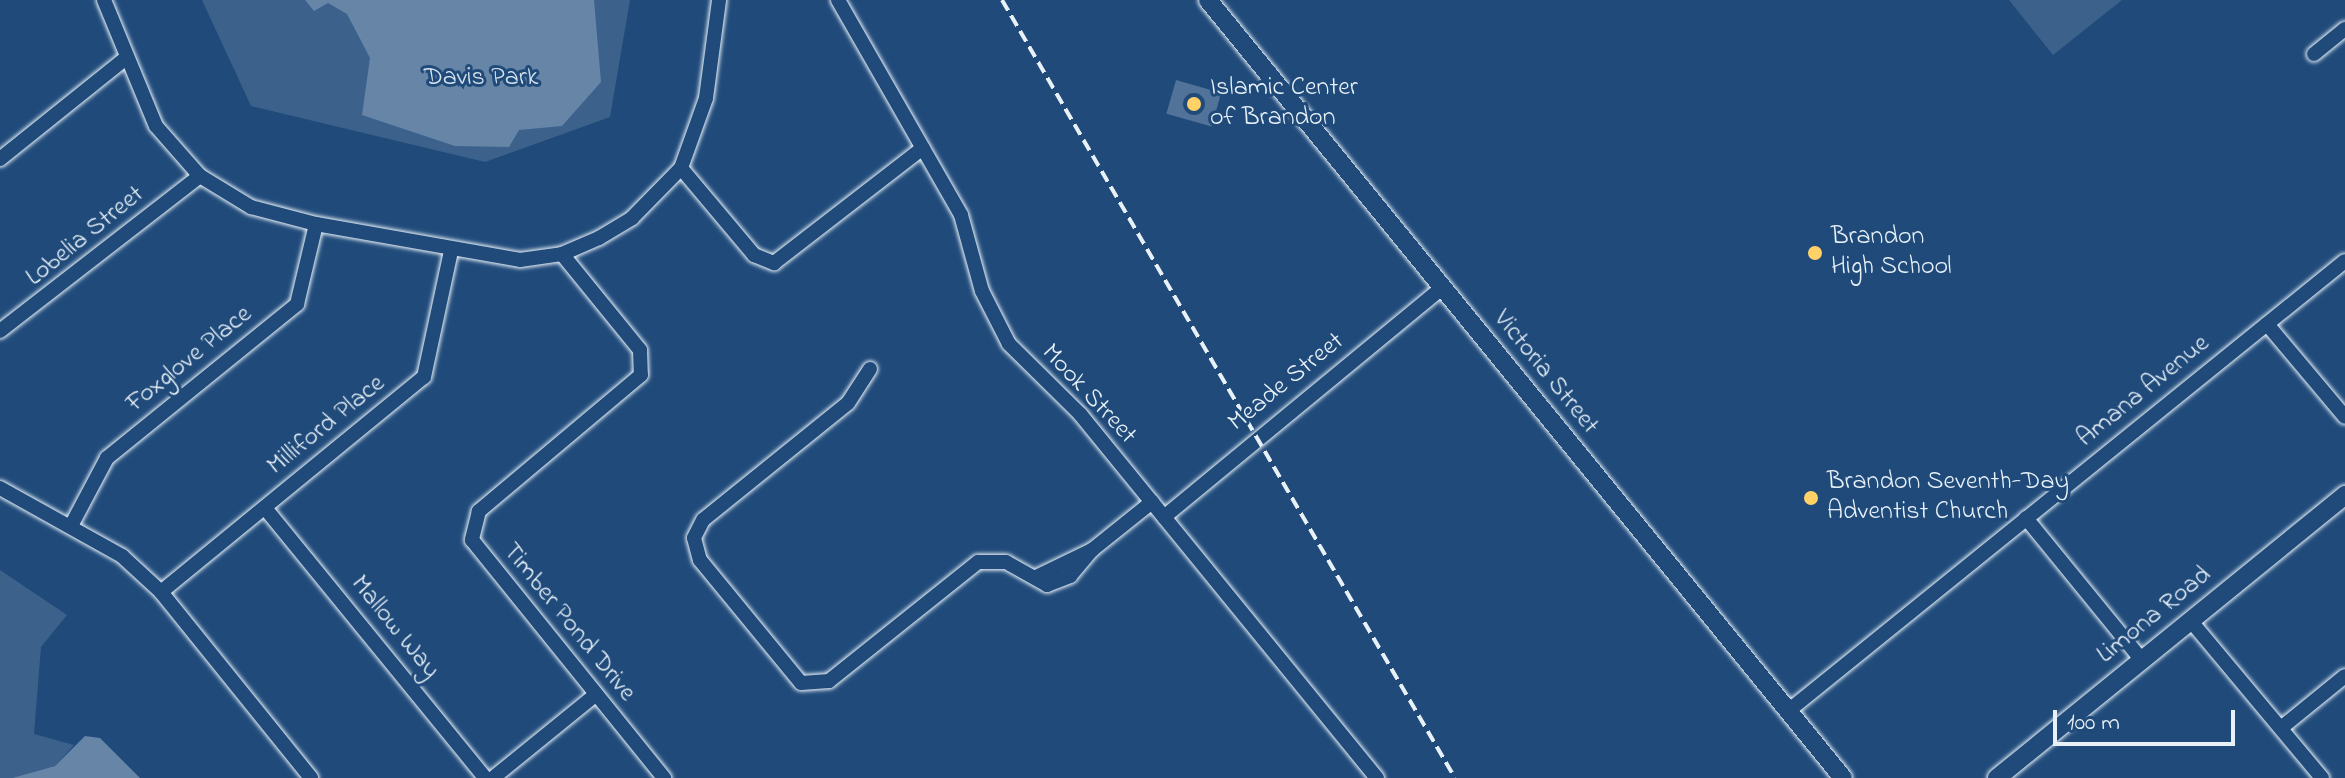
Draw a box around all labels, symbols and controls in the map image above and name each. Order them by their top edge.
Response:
park label: Davis Park [424,63,538,95]
place label: Islamic Center of Brandon [1210,73,1358,134]
marker: Islamic Center of Brandon [1185,95,1203,113]
street label: Lobelia Street [21,180,151,294]
place label: Brandon High School [1831,222,1952,284]
marker: Brandon High School [1806,244,1824,262]
street label: Foxglove Place [121,300,259,420]
street label: Victoria Street [1485,305,1605,441]
street label: Meade Street [1223,327,1351,439]
street label: Amana Avenue [2071,329,2217,455]
street label: Mook Street [1034,338,1142,452]
street label: Milliford Place [262,369,392,483]
place label: Brandon Seventh-Day Adventist Church [1827,467,2069,528]
marker: Brandon Seventh-Day Adventist Church [1802,489,1820,507]
street label: Timber Pond Drive [495,537,641,709]
street label: Limona Road [2092,560,2218,672]
street label: Mallow Way [343,570,445,686]
scale bar [2057,694,2239,744]
text: 100 m [2067,706,2120,741]

